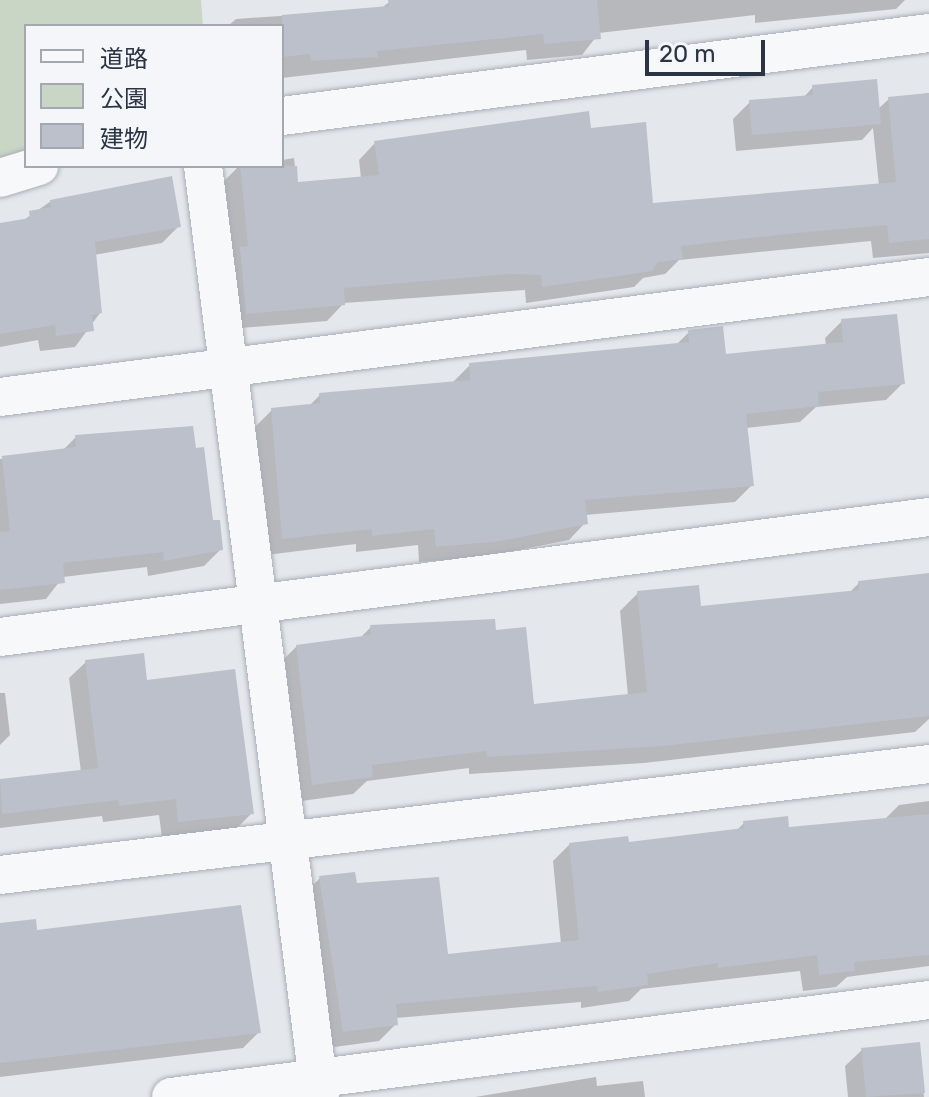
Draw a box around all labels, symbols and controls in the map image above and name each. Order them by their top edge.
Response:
legend [24,24,284,168]
scale bar [649,24,769,74]
text: 20 m [659,40,716,68]
text: 道路 [100,45,148,73]
text: 公園 [100,85,148,113]
text: 建物 [100,125,148,153]

